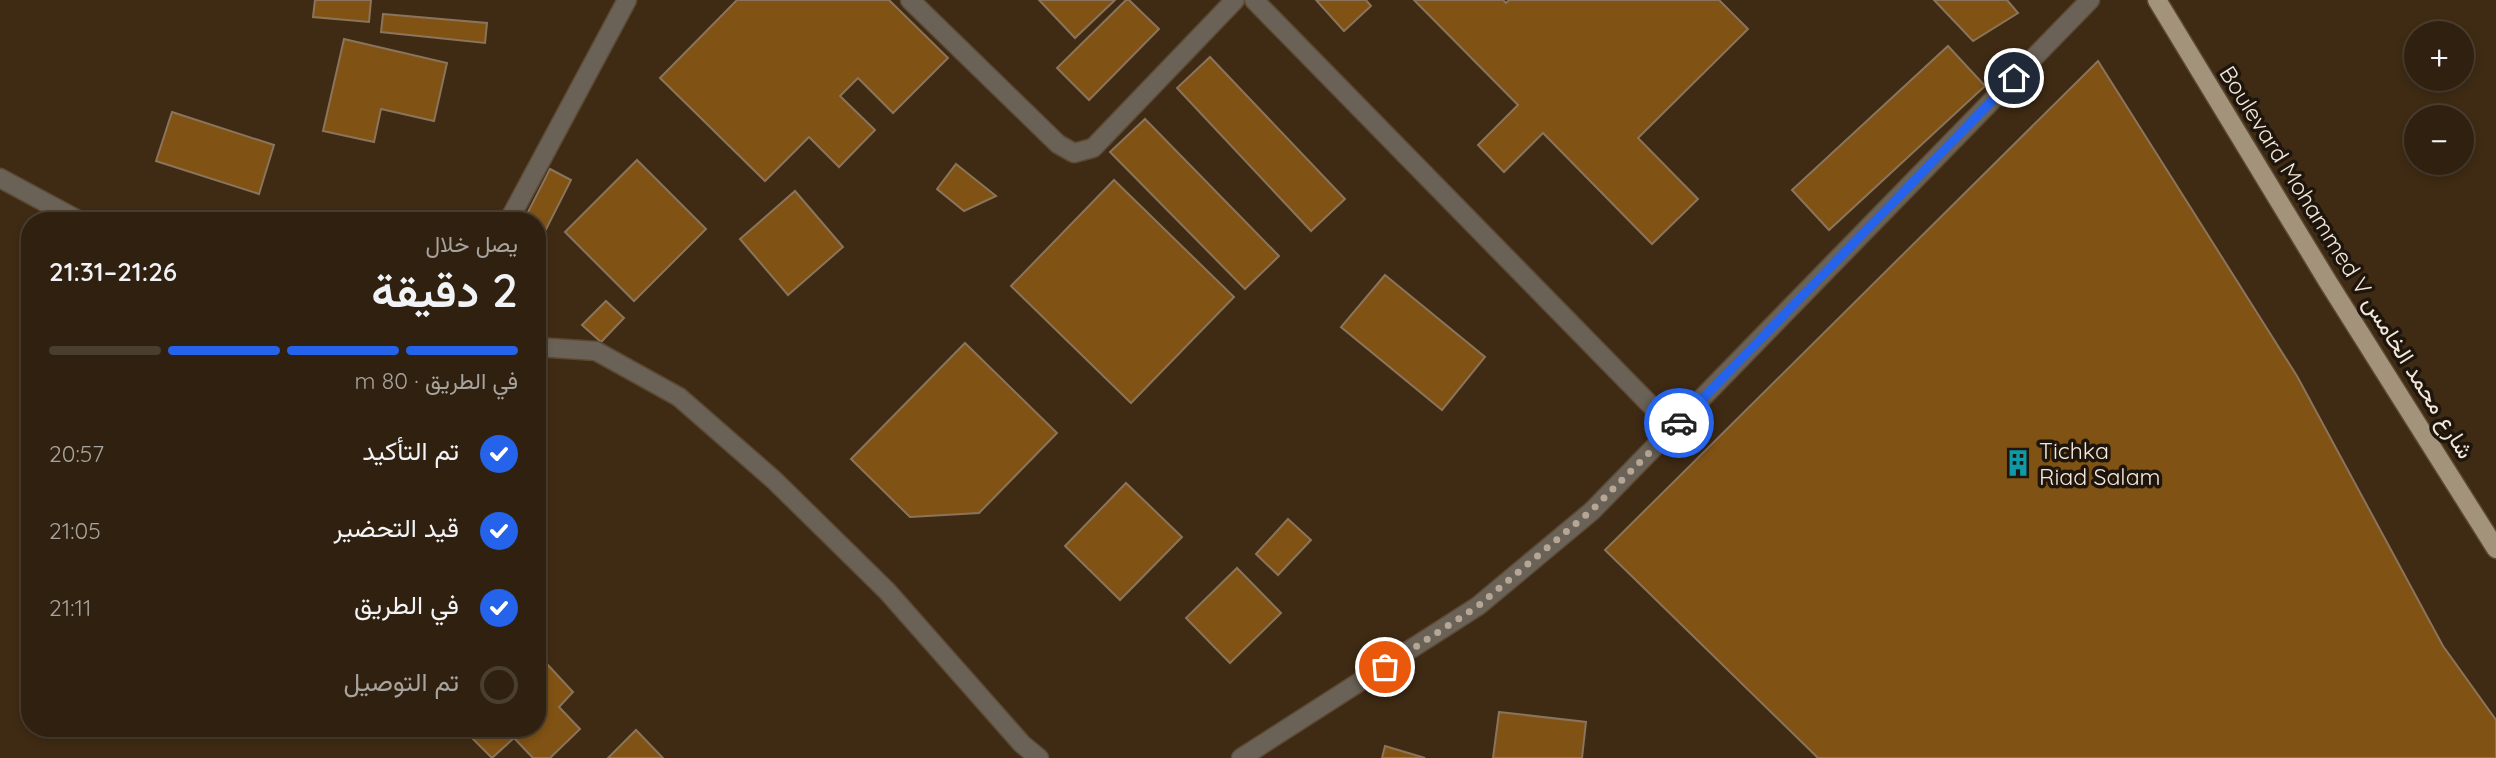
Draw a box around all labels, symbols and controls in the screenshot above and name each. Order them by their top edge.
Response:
map controls [2404,21,2474,175]
button: + [2404,21,2474,91]
pin [1984,48,2044,108]
icon: home [1995,59,2033,97]
street label: Boulevard Mohammed V شارع محمد الخامس [2212,60,2481,465]
button: − [2404,105,2474,175]
text: يصل خلال [425,229,518,258]
text: 21:26–21:31 [49,255,177,288]
text: 2 دقيقة [371,261,518,319]
text: في الطريق · 80 m [355,366,518,395]
courier [1644,388,1714,458]
icon: car [1660,404,1698,442]
text: تم التأكيد [362,434,459,467]
icon: check [480,435,518,473]
place label: Tichka Riad Salam [2039,436,2161,491]
text: 20:57 [49,439,104,468]
building icon: Tichka Riad Salam [2003,448,2033,478]
text: قيد التحضير [333,511,459,544]
icon: check [480,512,518,550]
text: 21:05 [49,516,101,545]
text: في الطريق [354,588,459,621]
icon: check [480,589,518,627]
text: 21:11 [49,593,92,622]
pin [1355,637,1415,697]
icon: bag [1366,648,1404,686]
text: تم التوصيل [344,665,459,698]

